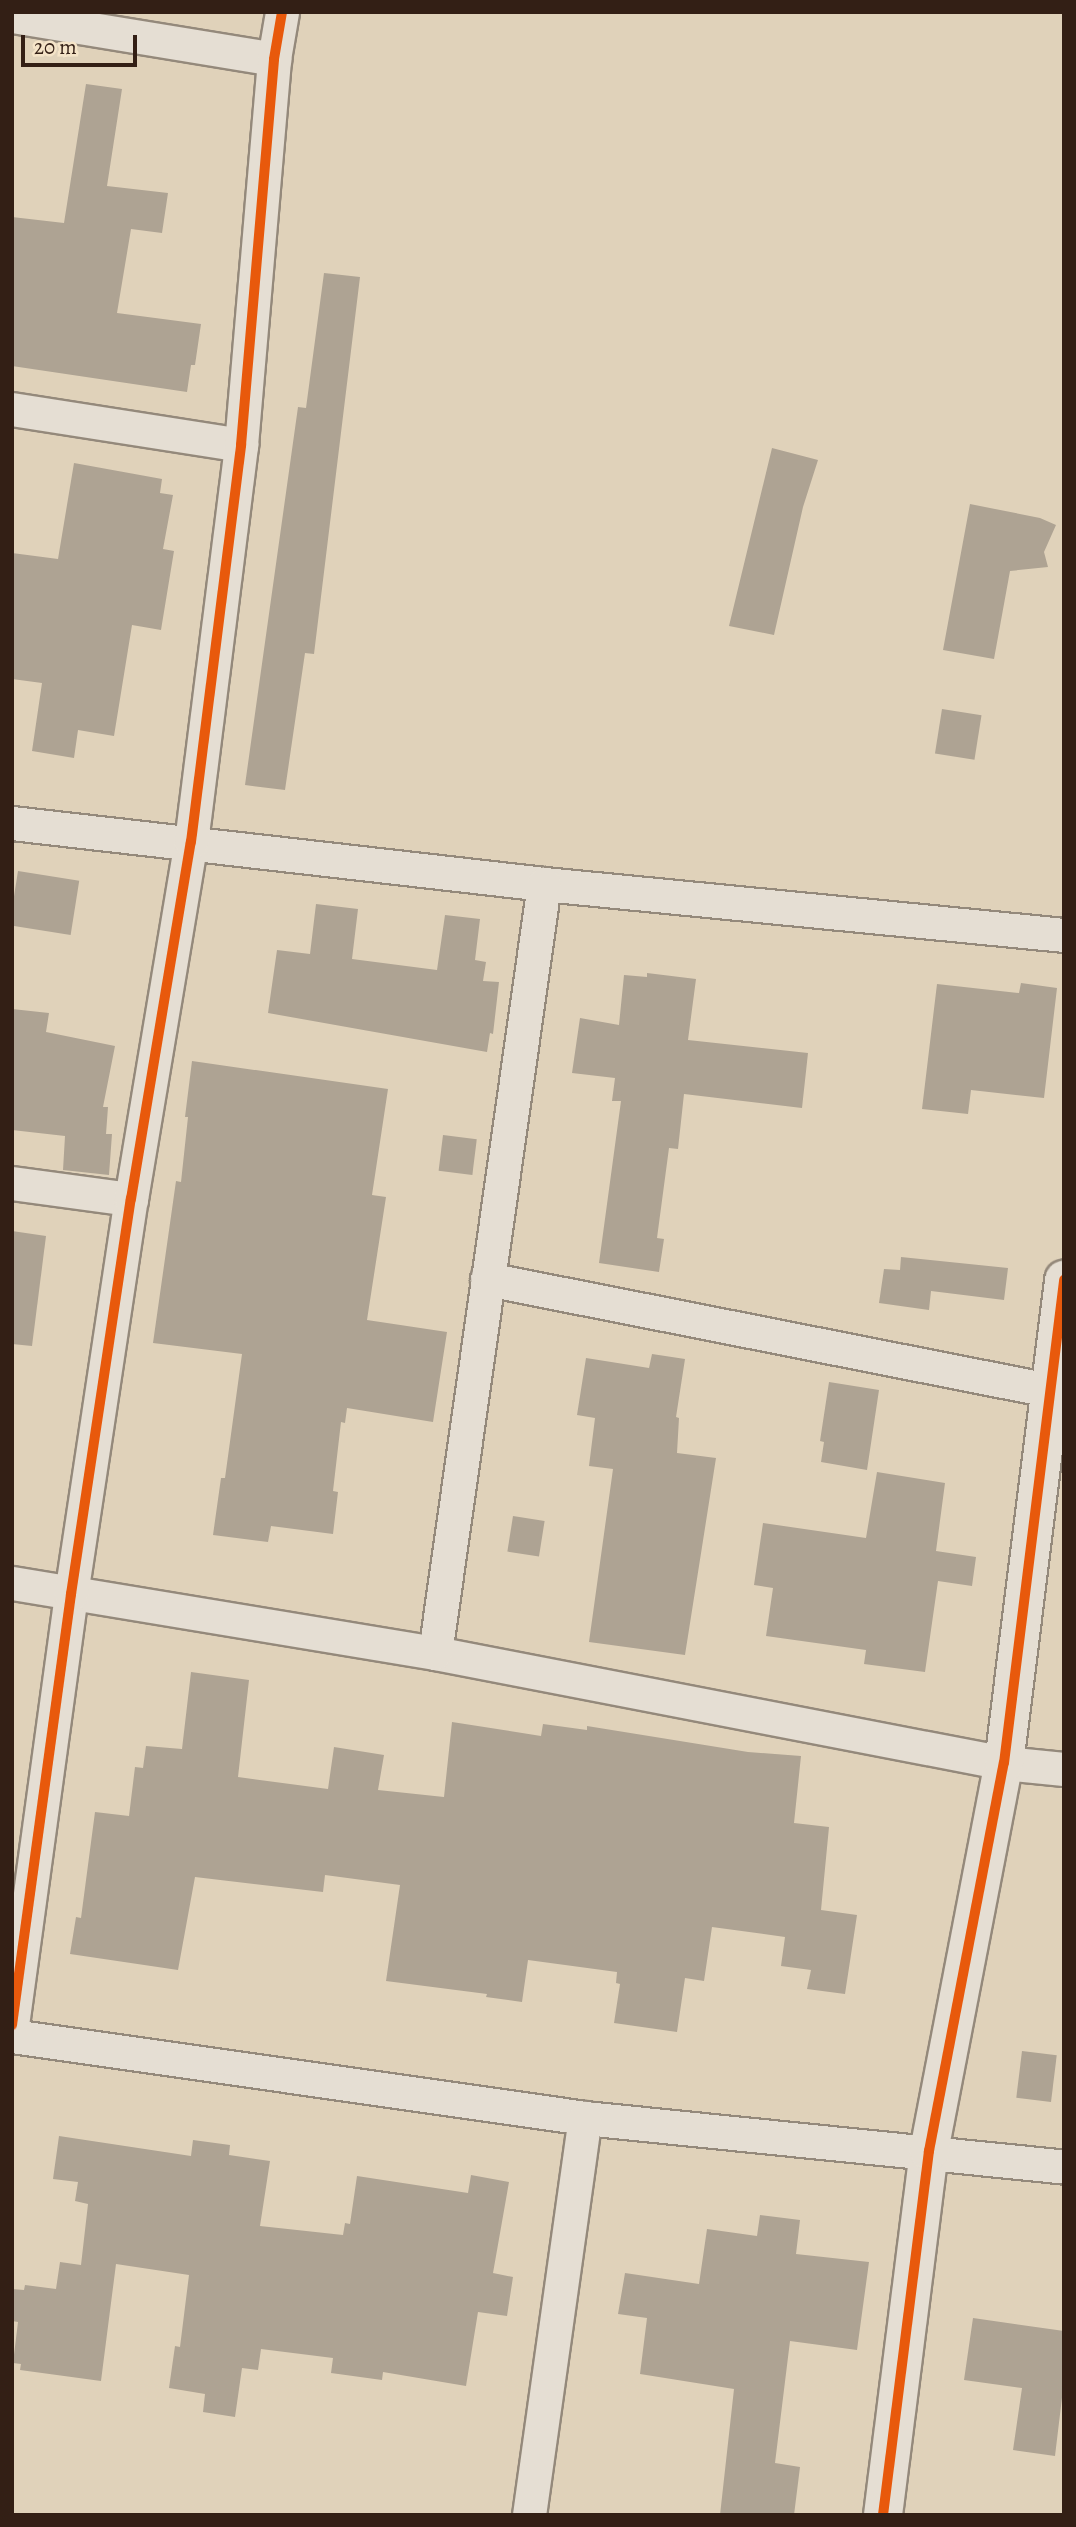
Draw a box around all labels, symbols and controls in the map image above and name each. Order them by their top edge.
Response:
scale bar [24,21,140,65]
text: 20 m [34,33,77,61]

